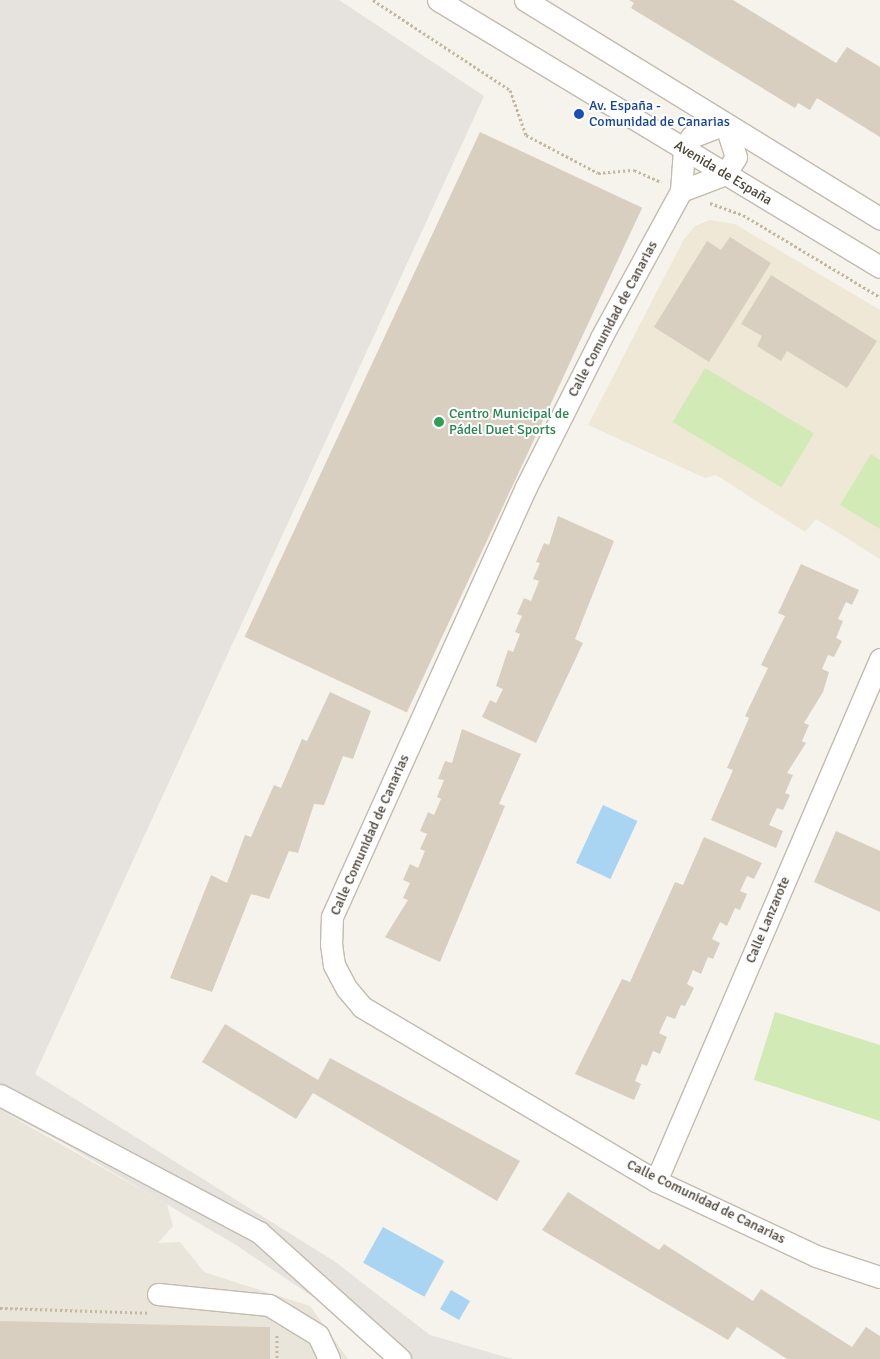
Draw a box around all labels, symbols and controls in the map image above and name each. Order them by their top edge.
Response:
place label: Av. España - Comunidad de Canarias [589,98,730,130]
marker: Av. España - Comunidad de Canarias [573,108,585,120]
street label: Avenida de España [671,137,775,209]
street label: Calle Comunidad de Canarias [565,238,661,400]
place label: Centro Municipal de Pádel Duet Sports [449,406,569,438]
marker: Centro Municipal de Pádel Duet Sports [433,416,445,428]
street label: Calle Comunidad de Canarias [327,752,413,918]
street label: Calle Lanzarote [742,874,794,966]
street label: Calle Comunidad de Canarias [624,1156,788,1248]

